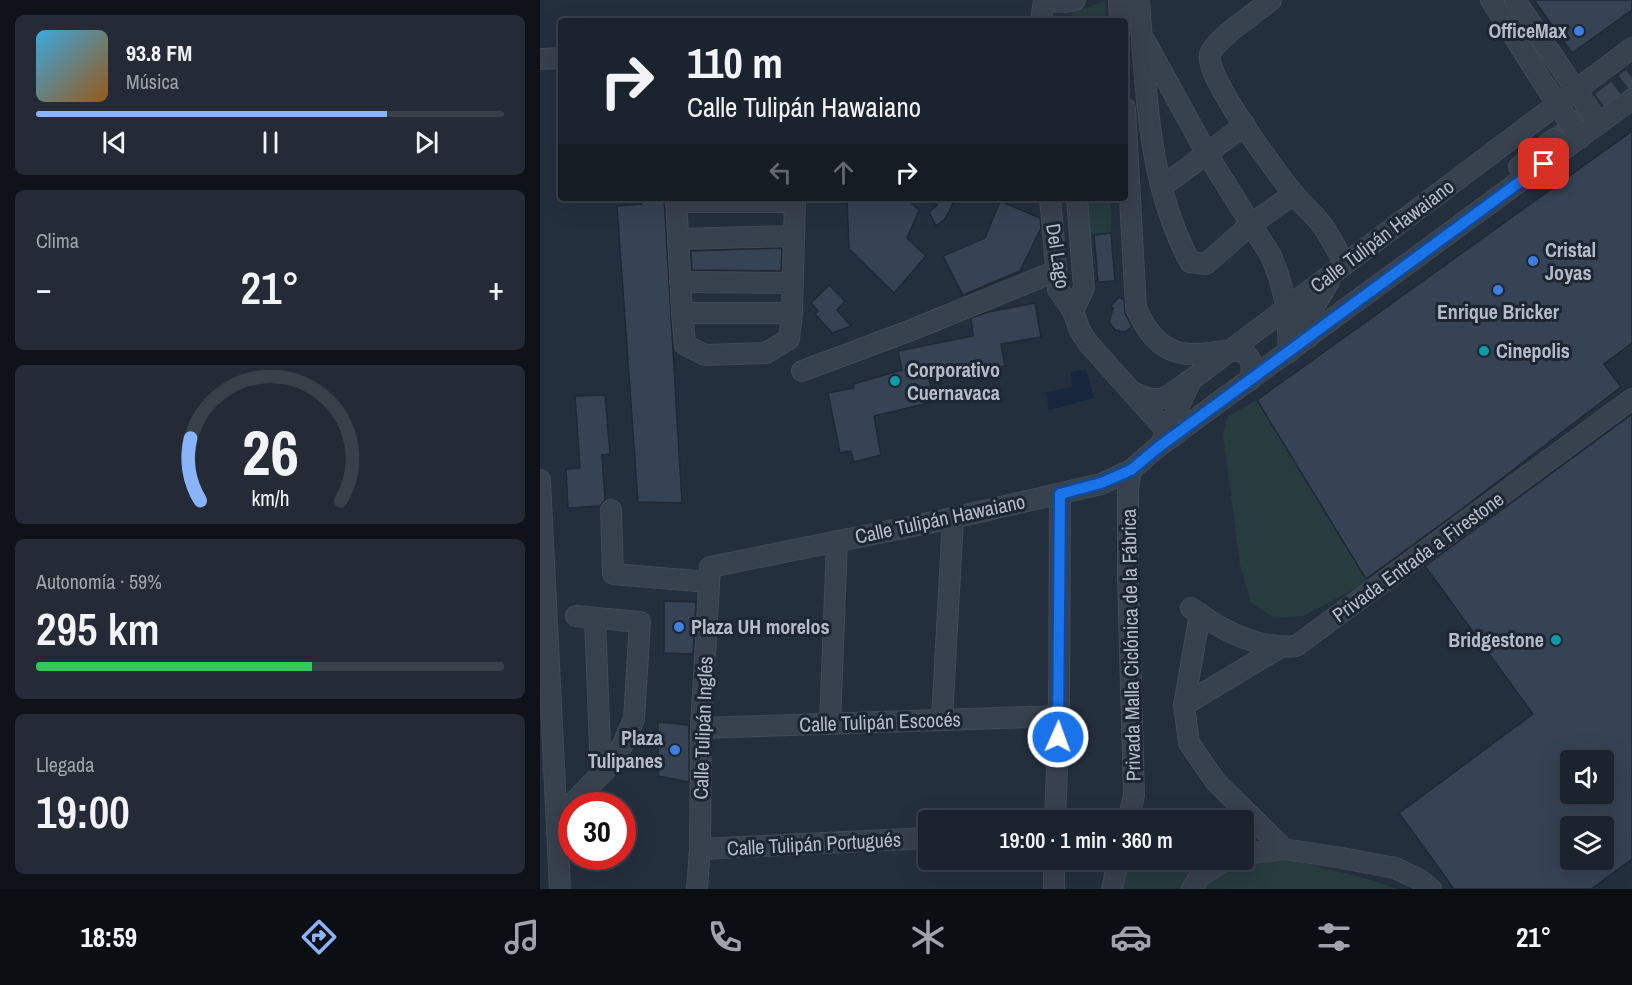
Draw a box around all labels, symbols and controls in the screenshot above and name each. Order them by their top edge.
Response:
place label: OfficeMax [1489,17,1568,44]
marker: OfficeMax [1572,24,1586,38]
text: 110 m [687,35,783,91]
text: 93.8 FM [126,38,192,68]
icon: right [588,42,666,120]
text: Música [126,68,179,95]
text: Calle Tulipán Hawaiano [687,89,921,125]
icon: previous [98,126,131,159]
icon: pause [254,126,287,159]
icon: next [410,126,443,159]
pin [1518,138,1569,189]
icon: arrive [1527,147,1560,180]
icon: left [764,156,797,189]
icon: ahead [827,156,860,189]
icon: right [890,156,923,189]
street label: Calle Tulipán Hawaiano [1304,173,1459,299]
street label: Del Lago [1040,221,1077,290]
text: Clima [36,227,79,254]
place label: Cristal Joyas [1545,236,1596,286]
marker: Cristal Joyas [1526,254,1540,268]
text: 21° [240,257,300,318]
text: − [36,266,52,310]
text: + [488,266,504,310]
marker: Enrique Bricker [1491,283,1505,297]
place label: Enrique Bricker [1437,298,1560,325]
place label: Cinepolis [1496,337,1570,364]
marker: Cinepolis [1477,344,1491,358]
place label: Corporativo Cuernavaca [907,356,1000,406]
marker: Corporativo Cuernavaca [888,374,902,388]
text: 26 [242,411,298,495]
text: km/h [251,485,289,514]
street label: Privada Entrada a Firestone [1326,485,1509,628]
street label: Calle Tulipán Hawaiano [852,487,1027,550]
street label: Privada Malla Ciclónica de la Fábrica [1115,508,1146,782]
text: Autonomía · 59% [36,568,162,595]
text: 295 km [36,598,160,659]
place label: Plaza UH morelos [691,613,830,640]
marker: Plaza UH morelos [672,620,686,634]
place label: Bridgestone [1448,626,1544,653]
marker: Bridgestone [1549,633,1563,647]
street label: Calle Tulipán Inglés [687,656,718,800]
street label: Calle Tulipán Escocés [799,705,961,738]
position arrow [1026,705,1090,769]
place label: Plaza Tulipanes [588,724,663,774]
marker: Plaza Tulipanes [668,743,682,757]
map controls [1560,750,1614,870]
button: sound [1560,750,1614,804]
text: Llegada [36,751,94,778]
text: 19:00 [36,781,130,842]
speed limit sign: 30 [558,792,636,870]
button: layers [1560,816,1614,870]
street label: Calle Tulipán Portugués [726,825,902,862]
text: 19:00 · 1 min · 360 m [999,825,1173,855]
icon: directions [298,916,340,958]
icon: music [501,916,543,958]
icon: phone [704,916,746,958]
icon: climate [907,916,949,958]
icon: car [1110,916,1152,958]
icon: filters [1313,916,1355,958]
text: 18:59 [80,919,137,955]
text: 21° [1516,919,1551,955]

